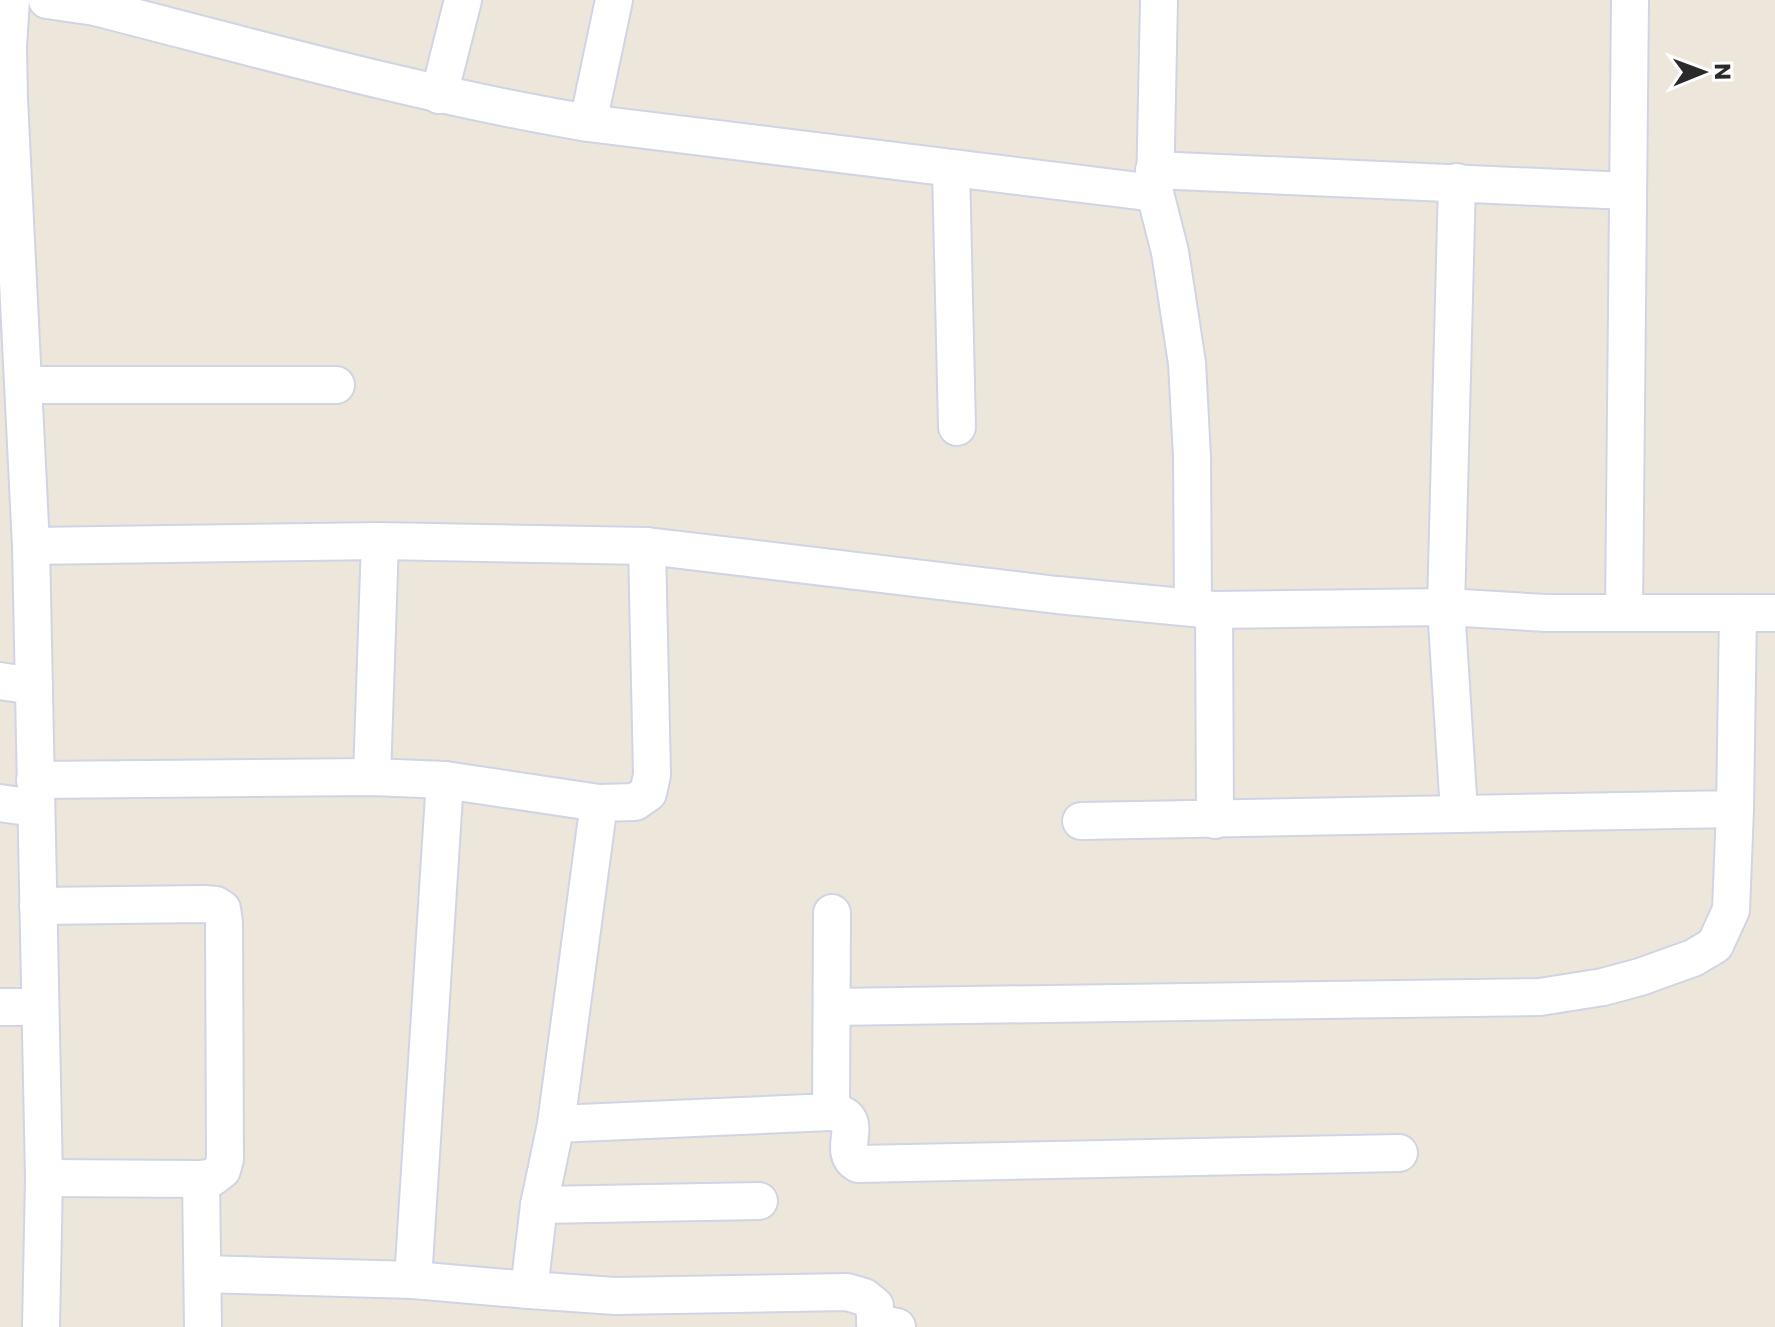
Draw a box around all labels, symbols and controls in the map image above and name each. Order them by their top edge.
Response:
north arrow [1663,32,1743,112]
text: N [1707,63,1738,80]

